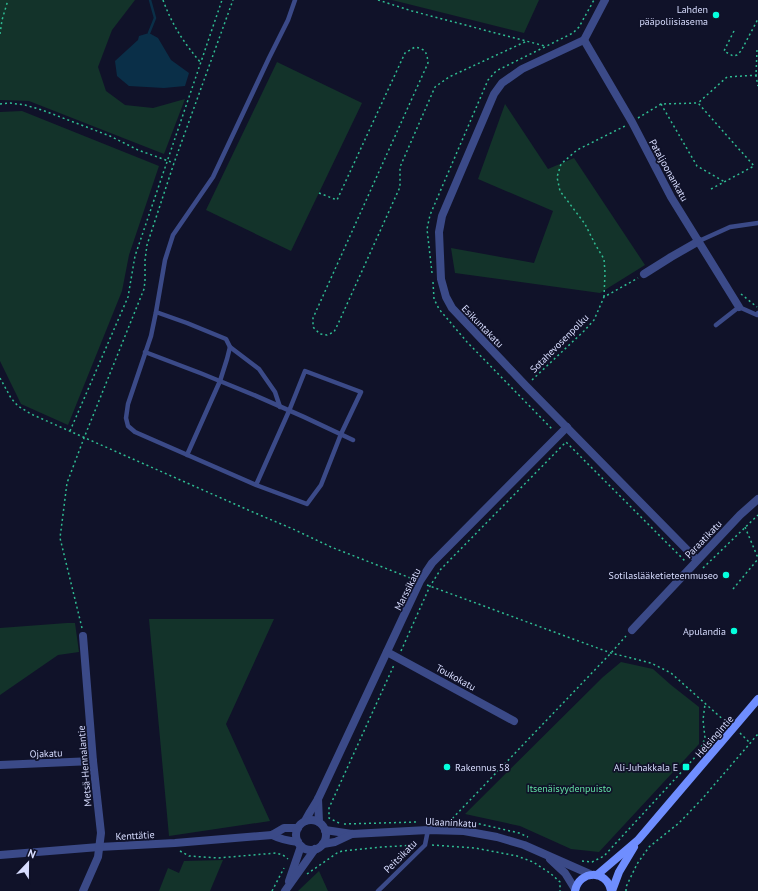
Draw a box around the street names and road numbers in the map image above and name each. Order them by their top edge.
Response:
street label: Pataljoonankatu [646,137,691,204]
street label: Esikuntakatu [459,302,506,351]
street label: Sotahevosenpolku [527,311,592,376]
street label: Paraatikatu [682,518,725,561]
street label: Marssikatu [391,566,424,613]
street label: Toukokatu [434,661,478,694]
street label: Helsingintie [692,713,736,760]
street label: Metsä-Hennalantie [74,725,95,807]
street label: Ojakatu [29,746,63,761]
street label: Ulaaninkatu [425,815,477,830]
street label: Kenttätie [115,828,155,843]
street label: Peitsikatu [381,837,420,876]

